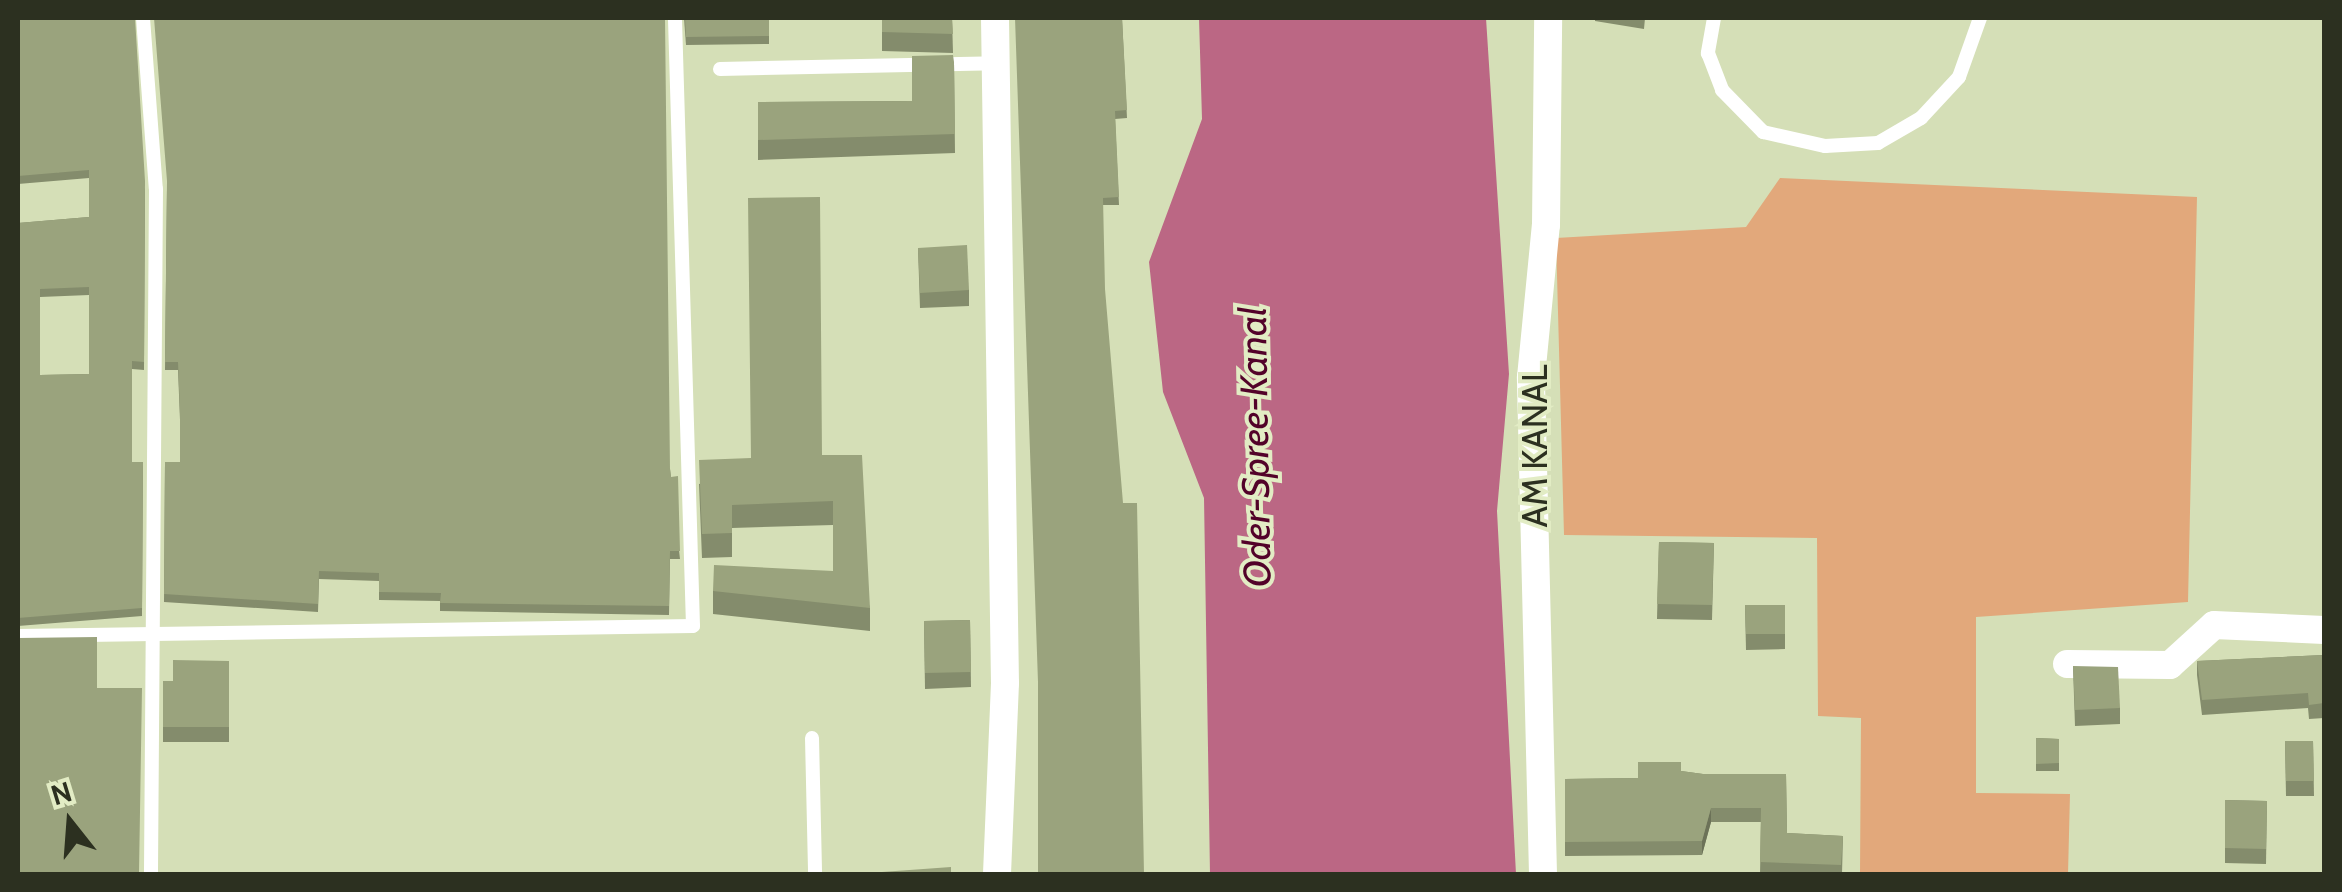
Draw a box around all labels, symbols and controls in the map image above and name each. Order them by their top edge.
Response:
water label: Oder-Spree-Kanal [1230,306,1280,588]
street label: AM KANAL [1514,365,1556,527]
north arrow [20,772,120,872]
text: N [47,774,76,812]

